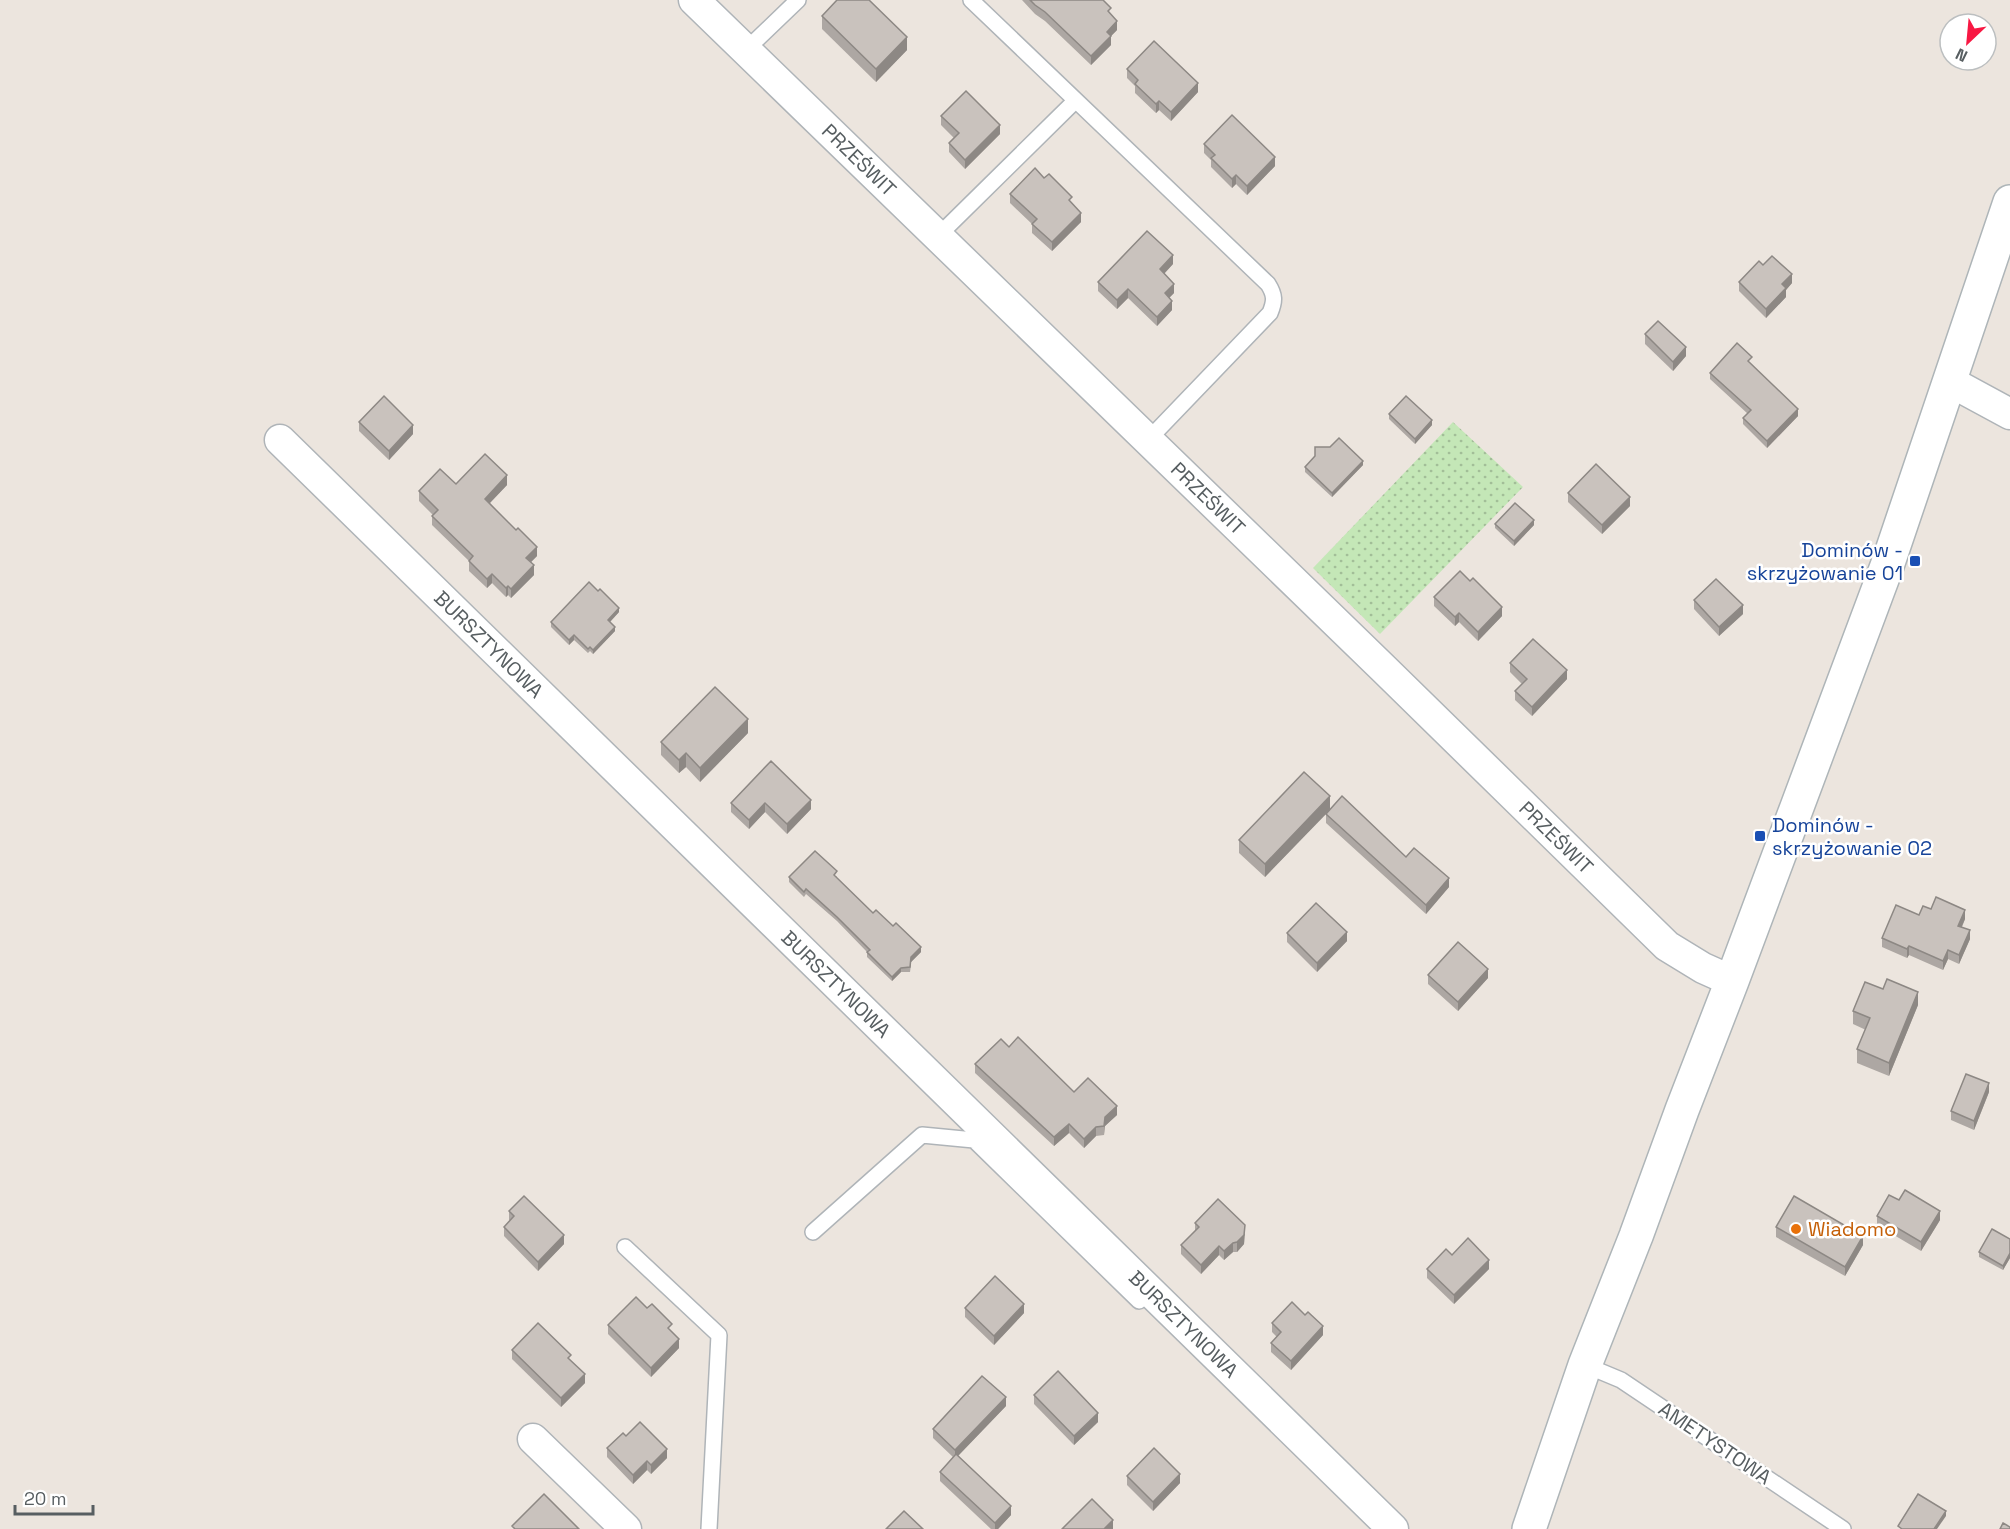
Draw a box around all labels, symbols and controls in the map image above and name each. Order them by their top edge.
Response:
north arrow [1938,12,1998,72]
text: N [1952,43,1971,67]
street label: PRZEŚWIT [816,118,902,202]
street label: PRZEŚWIT [1165,456,1251,541]
place label: Dominów - skrzyżowanie 01 [1747,537,1903,586]
marker: Dominów - skrzyżowanie 01 [1908,554,1922,568]
street label: BURSZTYNOWA [429,585,549,704]
street label: PRZEŚWIT [1514,795,1599,880]
place label: Dominów - skrzyżowanie 02 [1772,812,1932,861]
marker: Dominów - skrzyżowanie 02 [1753,829,1767,843]
street label: BURSZTYNOWA [776,925,897,1044]
place label: Wiadomo [1808,1216,1896,1242]
marker: Wiadomo [1789,1222,1803,1236]
street label: BURSZTYNOWA [1123,1265,1244,1384]
street label: AMETYSTOWA [1654,1396,1777,1490]
scale bar [15,1478,93,1516]
text: 20 m [24,1487,67,1510]

